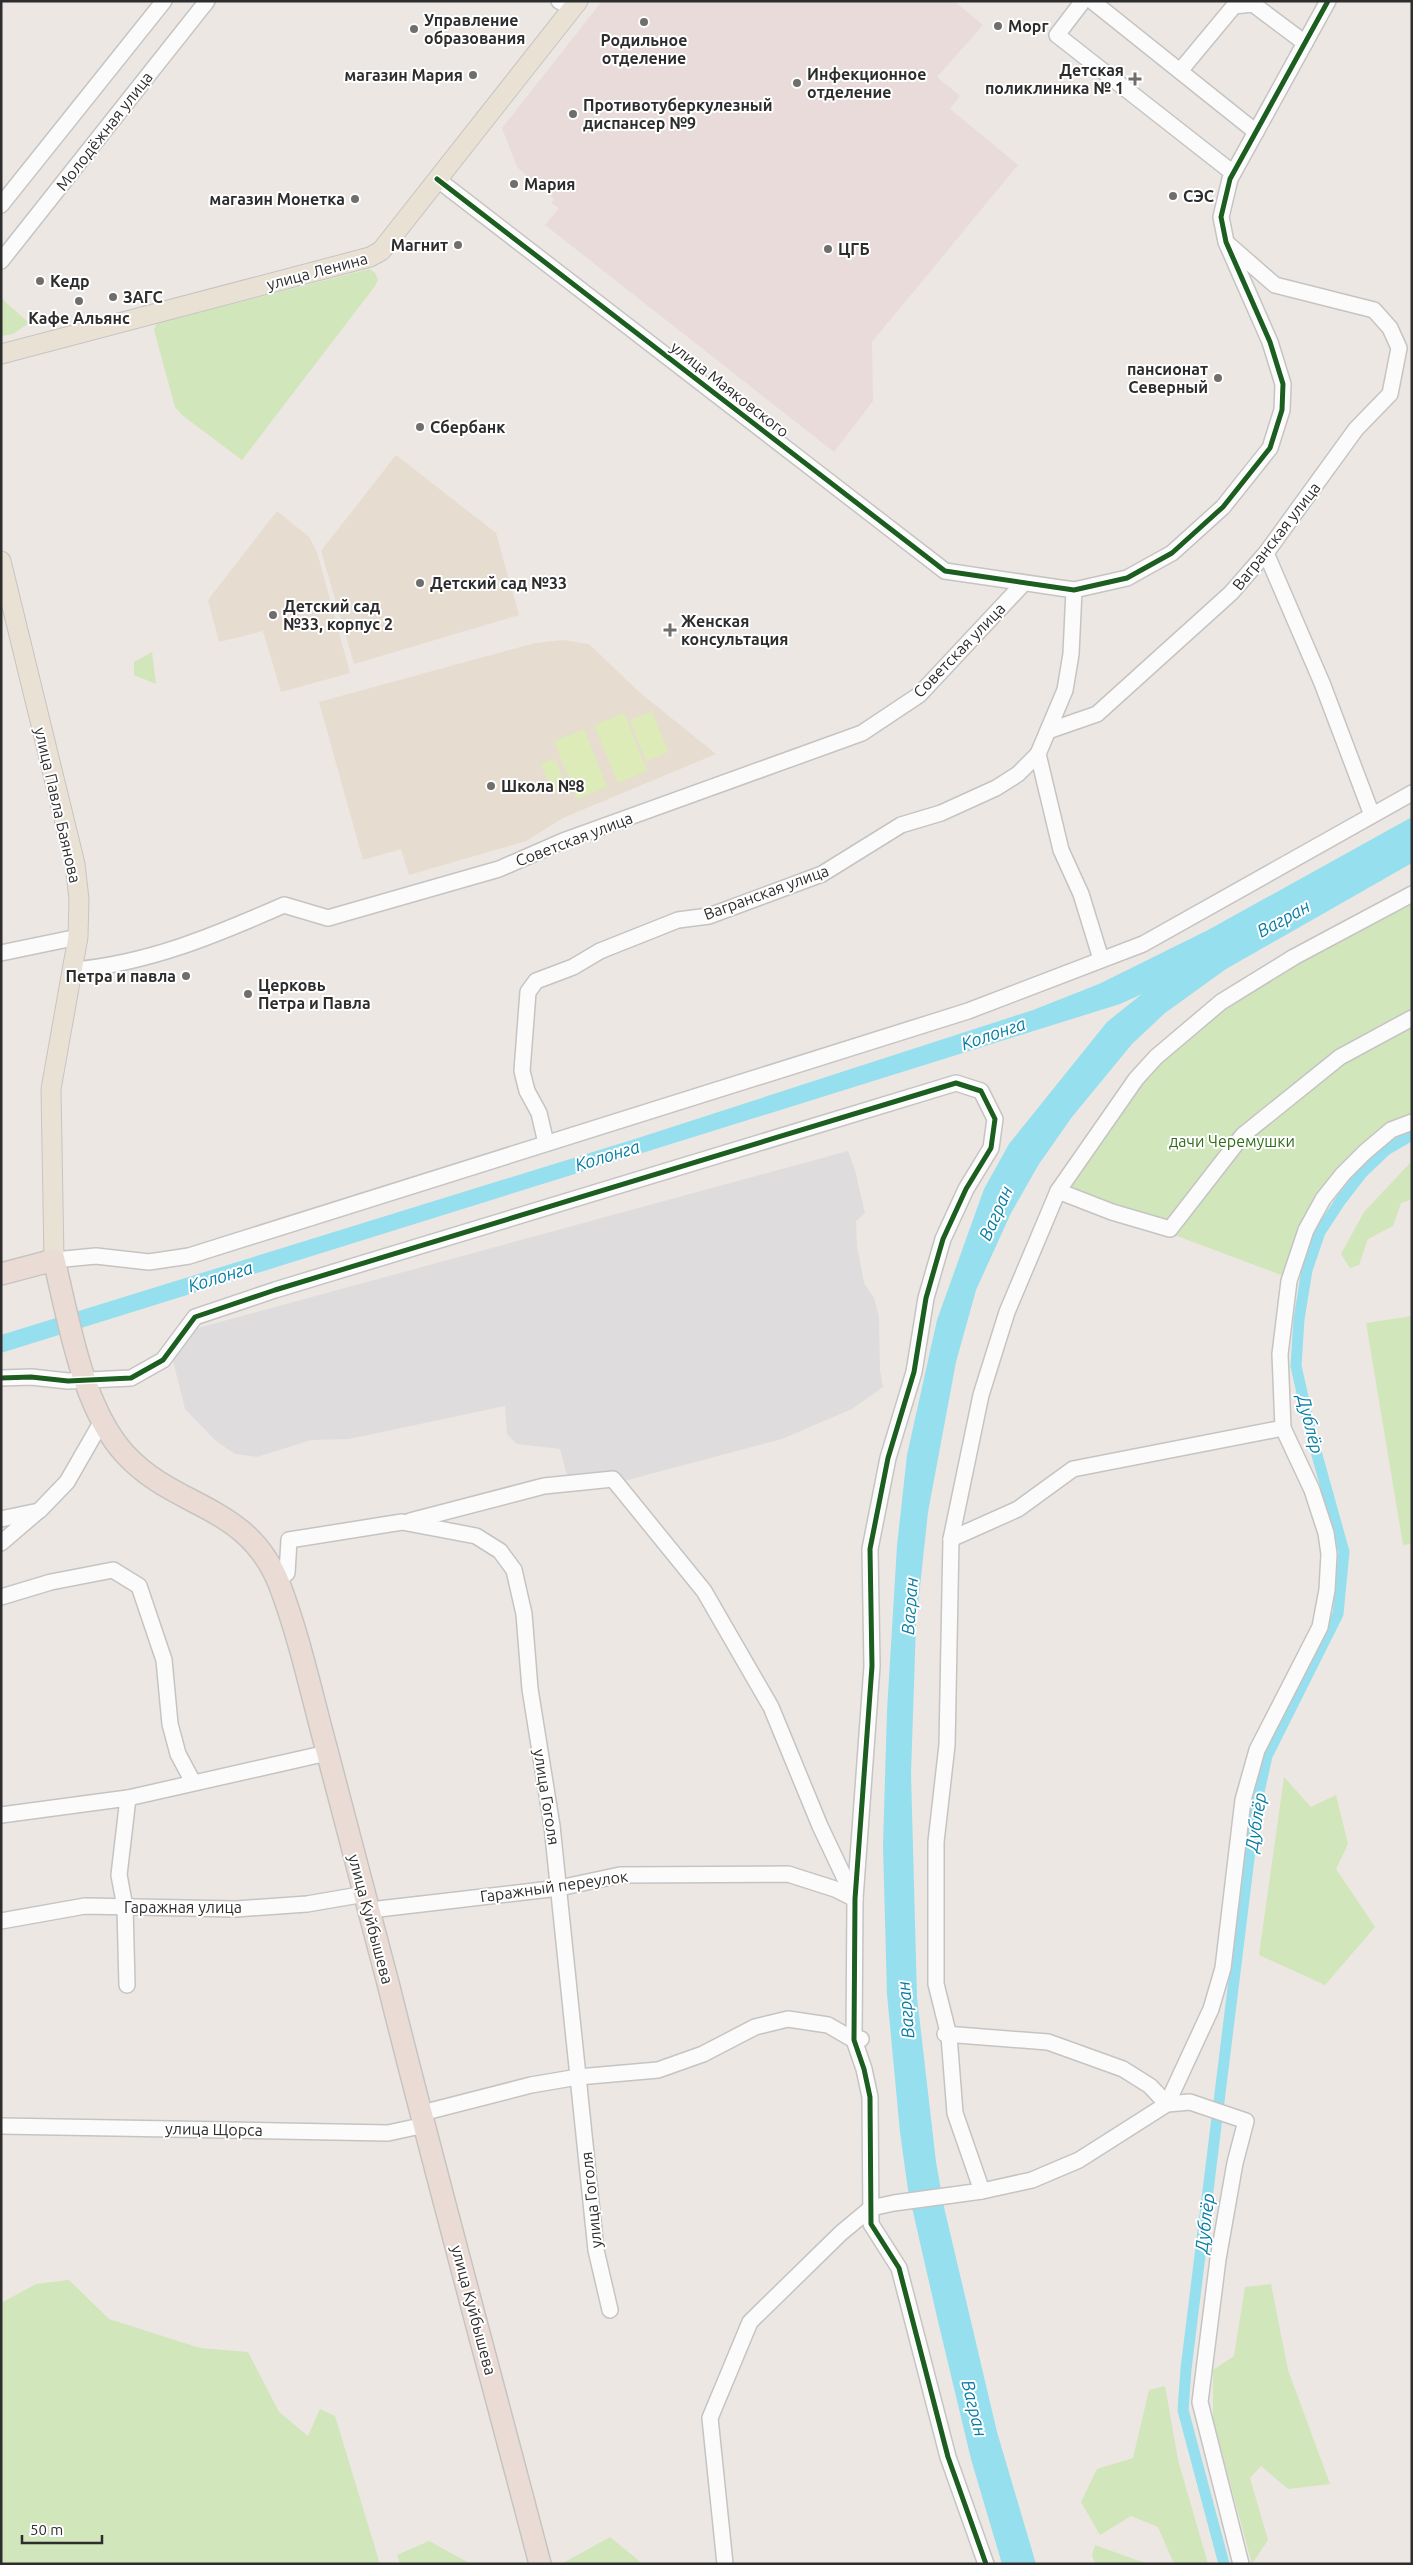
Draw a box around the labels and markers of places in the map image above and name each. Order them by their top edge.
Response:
place label: Управление образования [424,11,525,47]
marker: Родильное отделение [638,16,650,28]
place label: Морг [1008,17,1049,35]
marker: Морг [992,20,1004,32]
marker: Управление образования [408,23,420,35]
place label: Родильное отделение [601,31,687,67]
place label: Детская поликлиника № 1 [985,61,1124,97]
place label: Инфекционное отделение [807,65,926,101]
place label: магазин Мария [344,66,463,84]
marker: магазин Мария [467,69,479,81]
marker: Детская поликлиника № 1 [1128,72,1142,86]
marker: Инфекционное отделение [791,77,803,89]
place label: Противотуберкулезный диспансер №9 [583,96,773,132]
marker: Противотуберкулезный диспансер №9 [567,108,579,120]
place label: Мария [524,175,575,193]
marker: Мария [508,178,520,190]
place label: СЭС [1183,187,1214,205]
place label: магазин Монетка [209,190,345,208]
marker: СЭС [1167,190,1179,202]
marker: магазин Монетка [349,193,361,205]
place label: Магнит [391,236,448,254]
marker: Магнит [452,239,464,251]
place label: ЦГБ [838,240,870,258]
marker: ЦГБ [822,243,834,255]
place label: Кедр [50,272,90,290]
marker: Кедр [34,275,46,287]
place label: ЗАГС [123,288,163,306]
marker: ЗАГС [107,291,119,303]
marker: Кафе Альянс [73,295,85,307]
place label: Кафе Альянс [28,309,130,327]
place label: пансионат Северный [1127,360,1208,396]
marker: пансионат Северный [1212,372,1224,384]
place label: Сбербанк [430,418,505,436]
marker: Сбербанк [414,421,426,433]
place label: Детский сад №33 [430,574,567,592]
marker: Детский сад №33 [414,577,426,589]
place label: Детский сад №33, корпус 2 [283,597,393,633]
marker: Детский сад №33, корпус 2 [267,609,279,621]
place label: Женская консультация [681,612,789,648]
marker: Женская консультация [663,623,677,637]
place label: Школа №8 [501,777,585,795]
marker: Школа №8 [485,780,497,792]
place label: Петра и павла [65,967,176,985]
marker: Петра и павла [180,970,192,982]
place label: Церковь Петра и Павла [258,976,371,1012]
marker: Церковь Петра и Павла [242,988,254,1000]

